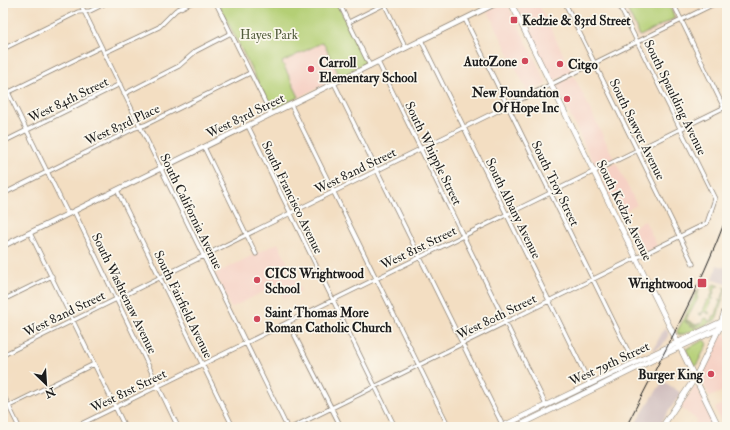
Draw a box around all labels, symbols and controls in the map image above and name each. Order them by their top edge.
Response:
place label: Kedzie & 83rd Street [522,13,631,29]
marker: Kedzie & 83rd Street [509,15,519,25]
park label: Hayes Park [240,27,299,44]
street label: South Spaulding Avenue [639,37,710,159]
place label: AutoZone [463,54,518,70]
place label: Carroll Elementary School [319,55,418,87]
marker: AutoZone [520,56,530,66]
place label: Citgo [568,57,598,74]
marker: Citgo [555,59,565,69]
marker: Carroll Elementary School [306,64,316,74]
street label: West 84th Street [25,74,111,127]
street label: South Sawyer Avenue [605,76,669,184]
place label: New Foundation Of Hope Inc [471,85,560,117]
street label: West 83rd Street [203,90,287,142]
marker: New Foundation Of Hope Inc [562,94,572,104]
street label: South Whipple Street [400,99,465,208]
street label: West 83rd Place [81,100,163,150]
street label: South Francisco Avenue [258,138,327,257]
street label: South Troy Street [527,138,583,229]
street label: West 82nd Street [311,144,399,198]
street label: South California Avenue [156,151,226,272]
street label: South Albany Avenue [481,156,545,262]
street label: South Kedzie Avenue [593,157,656,264]
street label: West 81st Street [377,223,459,274]
street label: South Washtenaw Avenue [88,230,161,357]
street label: South Fairfield Avenue [150,248,216,361]
place label: CICS Wrightwood School [265,266,364,297]
marker: CICS Wrightwood School [252,275,262,285]
place label: Wrightwood [627,276,694,293]
marker: Wrightwood [696,277,708,289]
street label: West 82nd Street [20,287,108,341]
street label: West 80th Street [453,291,539,344]
place label: Saint Thomas More Roman Catholic Church [265,305,392,336]
marker: Saint Thomas More Roman Catholic Church [252,314,262,324]
street label: West 79th Street [566,338,652,390]
north arrow [26,364,66,404]
street label: West 81st Street [87,366,169,417]
place label: Burger King [638,367,704,384]
marker: Burger King [706,369,716,379]
text: N [42,384,58,401]

